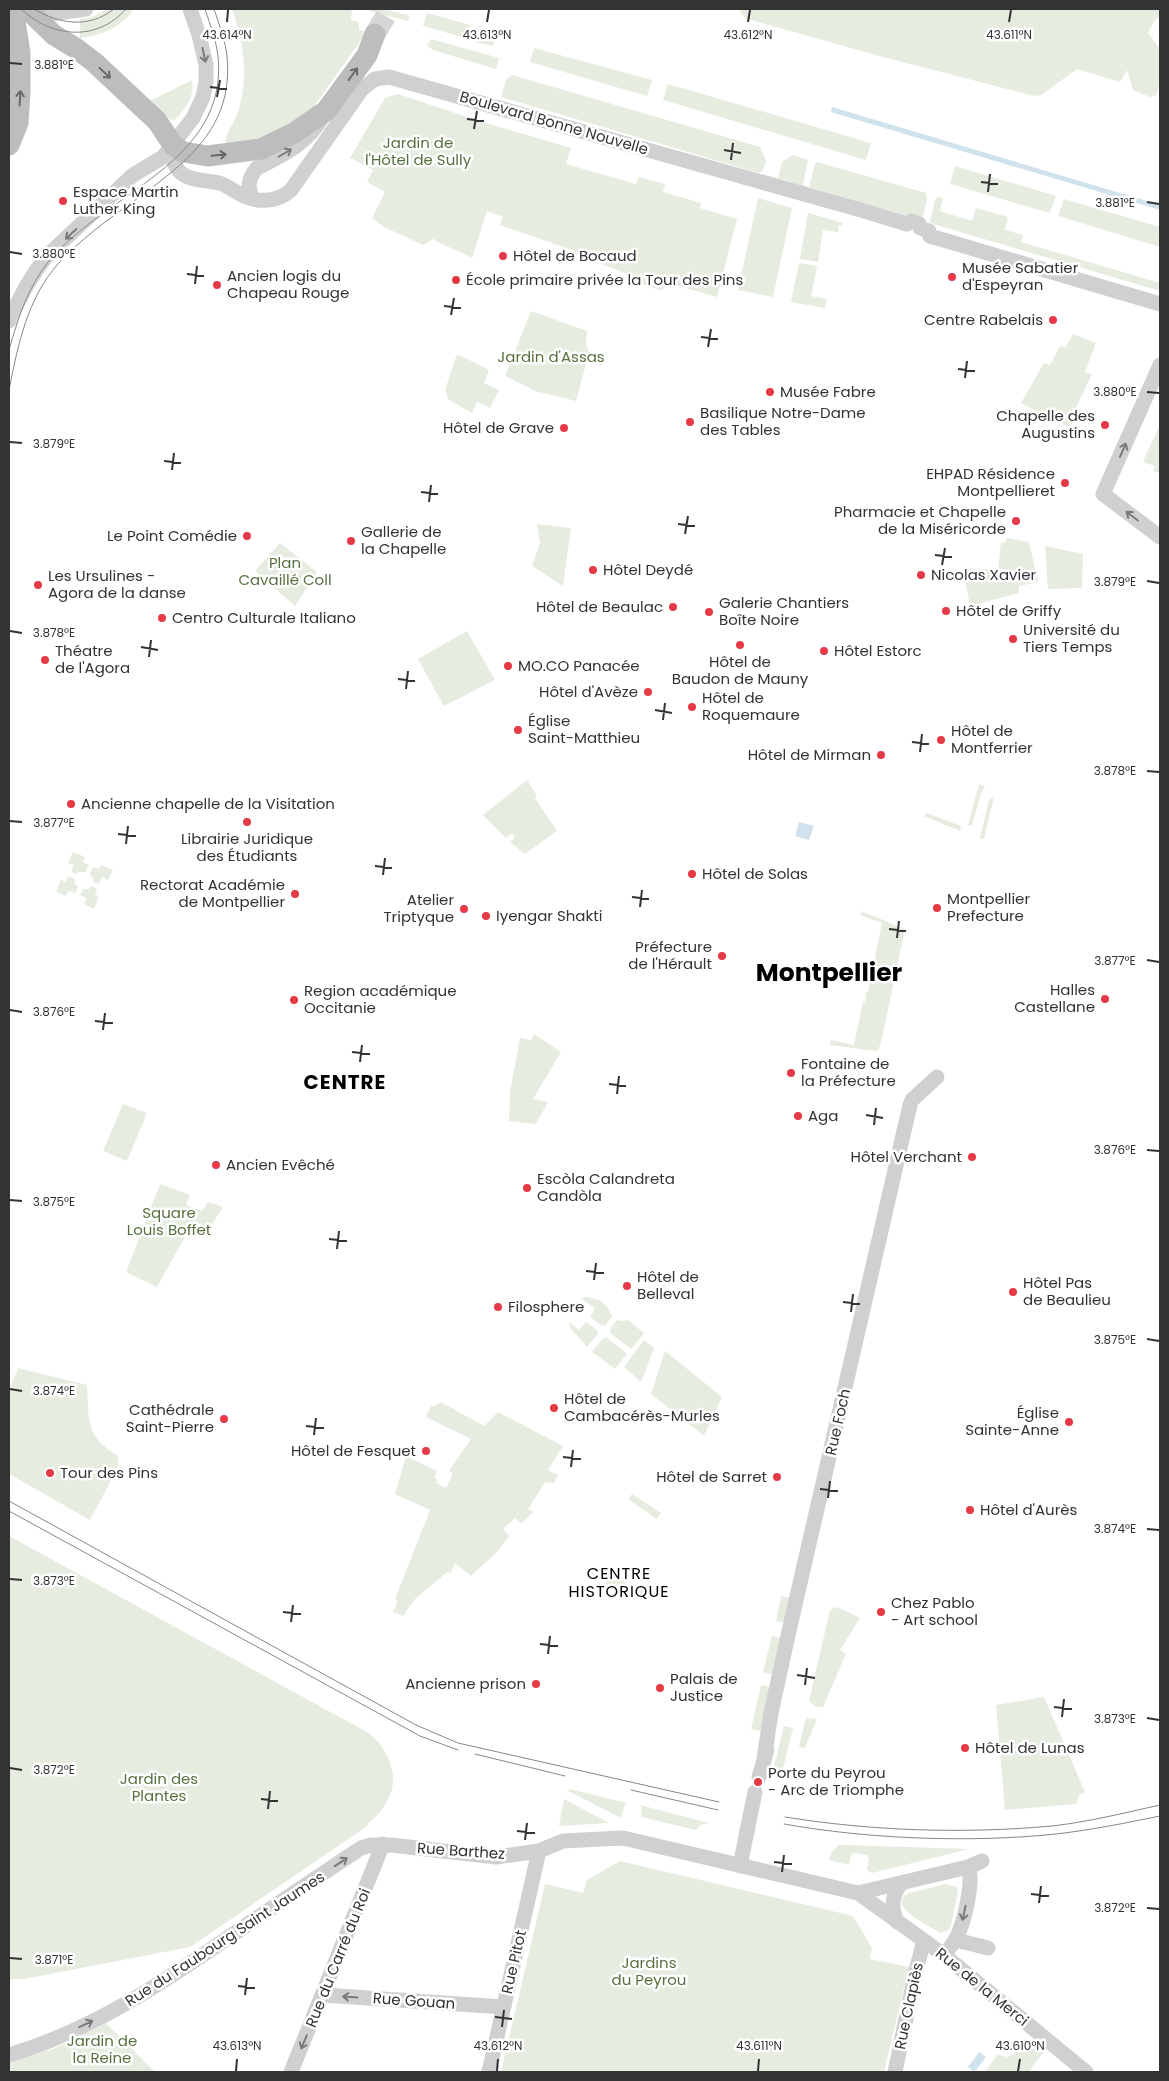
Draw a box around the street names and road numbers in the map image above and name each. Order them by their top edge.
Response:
street label: Boulevard Bonne Nouvelle [457,86,651,160]
street label: Rue Foch [820,1386,855,1457]
street label: Rue Barthez [416,1837,506,1864]
street label: Rue du Faubourg Saint Jaumes [121,1866,329,2011]
street label: Rue du Carré du Roi [300,1885,375,2030]
street label: Rue Pitot [496,1928,531,1996]
street label: Rue de la Merci [931,1943,1033,2031]
street label: Rue Clapiès [889,1960,928,2051]
street label: Rue Gouan [372,1987,456,2014]

